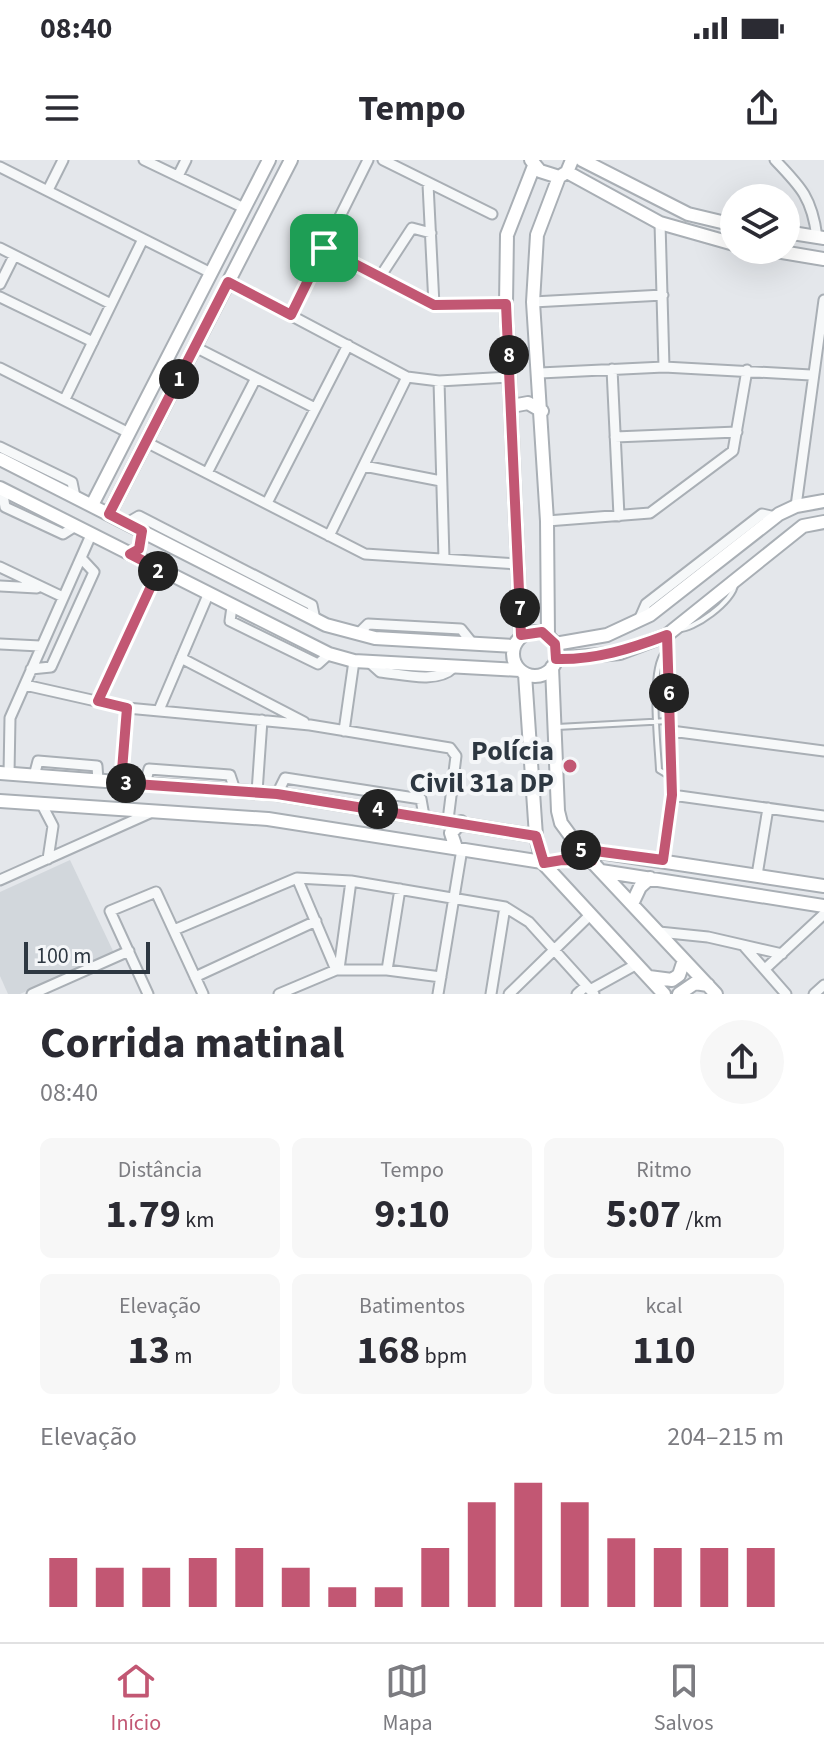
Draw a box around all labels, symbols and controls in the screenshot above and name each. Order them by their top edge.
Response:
text: 08:40 [40,7,112,50]
text: Tempo [358,83,466,134]
icon: menu [40,86,84,130]
icon: share [740,86,784,130]
map controls [720,184,800,264]
button: layers [720,184,800,264]
pin [290,214,358,282]
icon: arrive [302,226,346,270]
pin: 8 [489,335,529,375]
text: 8 [503,339,515,371]
pin: 1 [159,359,199,399]
text: 1 [173,363,185,395]
pin: 2 [138,551,178,591]
text: 2 [152,555,164,587]
pin: 7 [500,588,540,628]
text: 7 [514,592,526,624]
pin: 6 [649,673,689,713]
text: 6 [663,677,675,709]
place label: Polícia Civil 31a DP [410,731,554,803]
marker: Polícia Civil 31a DP [561,757,579,775]
pin: 3 [106,763,146,803]
text: 3 [120,767,132,799]
pin: 4 [358,789,398,829]
text: 4 [372,793,384,825]
pin: 5 [561,830,601,870]
text: 5 [575,834,587,866]
scale bar [24,938,150,974]
text: 100 m [36,940,91,972]
text: Corrida matinal [40,1012,344,1075]
button: share [700,1020,784,1104]
text: 08:40 [40,1074,98,1111]
text: Distância [118,1154,202,1186]
text: Tempo [380,1154,444,1186]
text: Ritmo [636,1154,692,1186]
text: 1.79 [106,1186,181,1243]
text: 9:10 [374,1186,450,1243]
text: 5:07 [606,1186,681,1243]
text: km [181,1204,214,1236]
text: /km [681,1204,722,1236]
text: Elevação [119,1290,201,1322]
text: Batimentos [359,1290,465,1322]
text: kcal [645,1290,683,1322]
text: 13 [128,1322,170,1379]
text: 168 [357,1322,420,1379]
text: 110 [632,1322,696,1379]
text: m [170,1340,192,1372]
text: bpm [420,1340,467,1372]
text: Elevação [40,1418,137,1455]
text: 204–215 m [667,1418,784,1455]
tab: Início [111,1659,161,1739]
tab: Mapa [382,1659,432,1739]
tab: Salvos [654,1659,713,1739]

